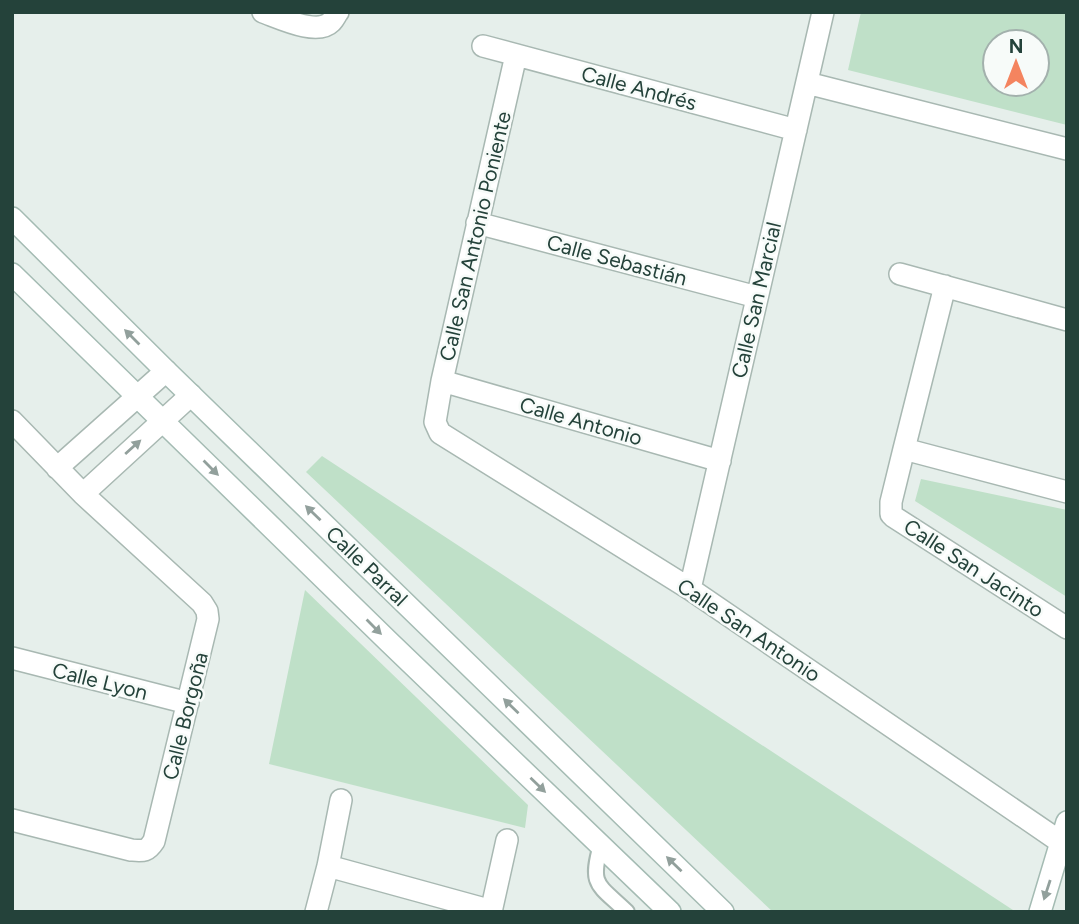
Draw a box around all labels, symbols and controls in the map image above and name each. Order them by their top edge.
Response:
north arrow [981,28,1051,98]
text: N [1009,35,1023,58]
street label: Calle Andrés [579,61,699,115]
street label: Calle San Antonio Poniente [434,109,516,363]
street label: Calle San Marcial [726,220,786,380]
street label: Calle Sebastián [544,229,690,291]
one-way arrow [124,329,140,345]
street label: Calle Antonio [517,392,645,450]
one-way arrow [124,440,141,456]
one-way arrow [203,459,220,476]
one-way arrow [305,505,322,521]
street label: Calle San Jacinto [899,513,1049,623]
street label: Calle Parral [321,521,413,611]
street label: Calle San Antonio [673,573,825,687]
one-way arrow [365,619,382,636]
street label: Calle Borgoña [157,650,213,782]
street label: Calle Lyon [50,657,150,705]
one-way arrow [503,698,520,714]
one-way arrow [529,776,546,792]
one-way arrow [666,857,683,873]
one-way arrow [1041,880,1051,901]

